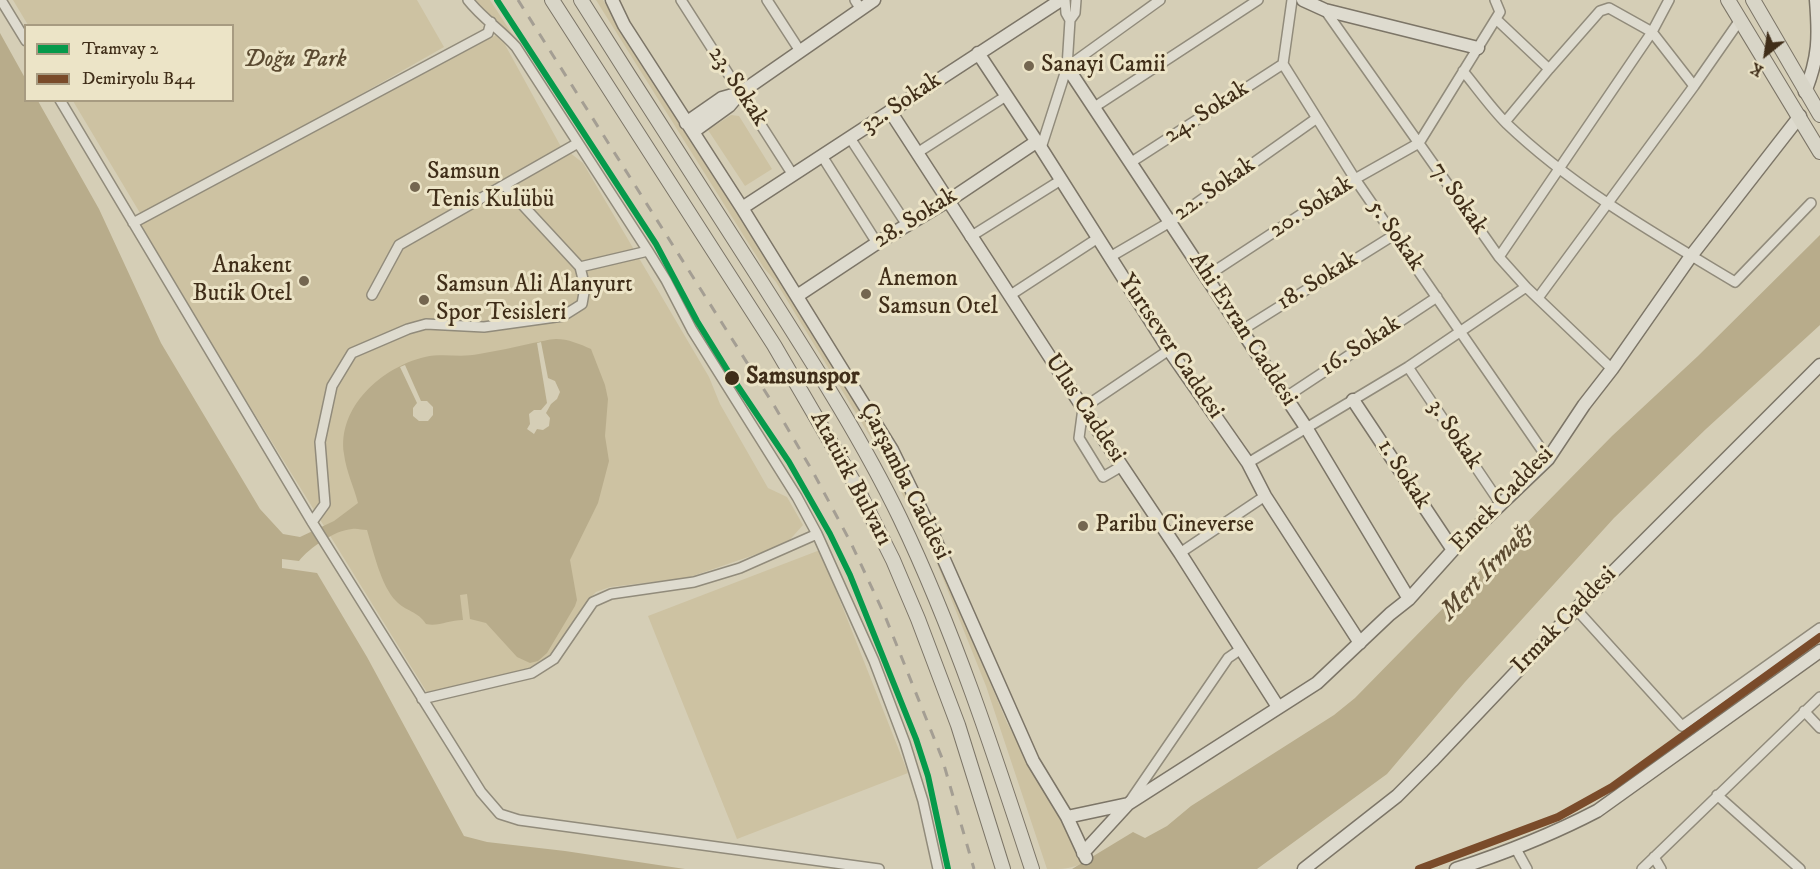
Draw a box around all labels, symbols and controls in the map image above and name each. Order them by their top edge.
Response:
legend [24,24,234,102]
north arrow [1736,24,1796,84]
text: Tramvay 2 [82,38,158,60]
street label: 23. Sokak [700,42,774,132]
park label: Doğu Park [243,47,347,75]
place label: Sanayi Camii [1041,52,1166,80]
text: K [1747,58,1767,81]
marker: Sanayi Camii [1022,59,1036,73]
street label: 32. Sokak [857,67,947,141]
text: Demiryolu B44 [82,68,195,90]
street label: 24. Sokak [1159,75,1255,151]
street label: 22. Sokak [1169,152,1261,228]
street label: 7. Sokak [1423,157,1493,241]
place label: Samsun Tenis Kulübü [427,159,554,215]
street label: 20. Sokak [1265,170,1359,246]
marker: Samsun Tenis Kulübü [408,180,422,194]
street label: 28. Sokak [869,182,963,256]
street label: 5. Sokak [1360,195,1430,277]
street label: 18. Sokak [1272,246,1364,318]
street label: Ahi Evran Caddesi [1182,248,1302,412]
place label: Anakent Butik Otel [192,253,292,309]
place label: Anemon Samsun Otel [878,266,998,322]
street label: Yurtsever Caddesi [1111,269,1229,425]
place label: Samsun Ali Alanyurt Spor Tesisleri [436,272,633,328]
marker: Anakent Butik Otel [297,274,311,288]
marker: Anemon Samsun Otel [859,287,873,301]
marker: Samsun Ali Alanyurt Spor Tesisleri [417,293,431,307]
street label: 16. Sokak [1315,310,1407,384]
street label: Ulus Caddesi [1037,349,1131,469]
place label: Samsunspor [746,364,860,392]
marker: Samsunspor [723,369,741,387]
street label: 3. Sokak [1420,395,1488,475]
street label: Çarşamba Caddesi [852,399,956,565]
street label: Atatürk Bulvarı [803,407,897,551]
street label: 1. Sokak [1370,435,1436,515]
street label: Emek Caddesi [1445,441,1561,559]
place label: Paribu Cineverse [1095,512,1254,540]
water label: Mert Irmağı [1435,516,1541,628]
marker: Paribu Cineverse [1076,519,1090,533]
street label: Irmak Caddesi [1507,561,1623,681]

